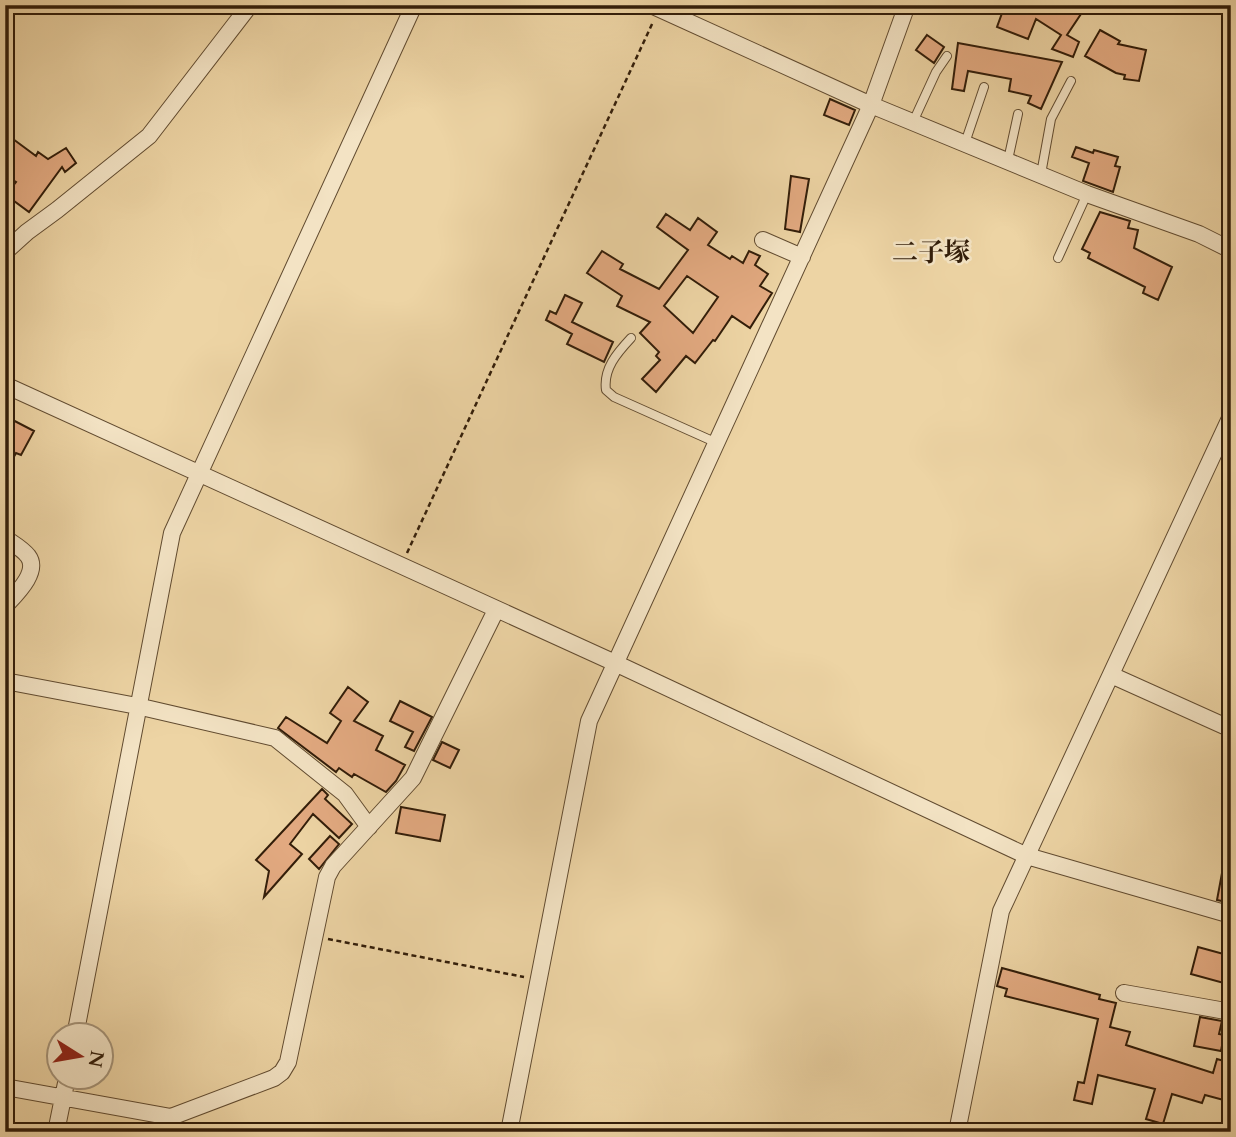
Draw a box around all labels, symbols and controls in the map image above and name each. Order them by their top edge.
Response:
district label: 二子塚 [892,235,970,270]
north arrow [46,1021,116,1092]
text: N [81,1048,110,1070]

